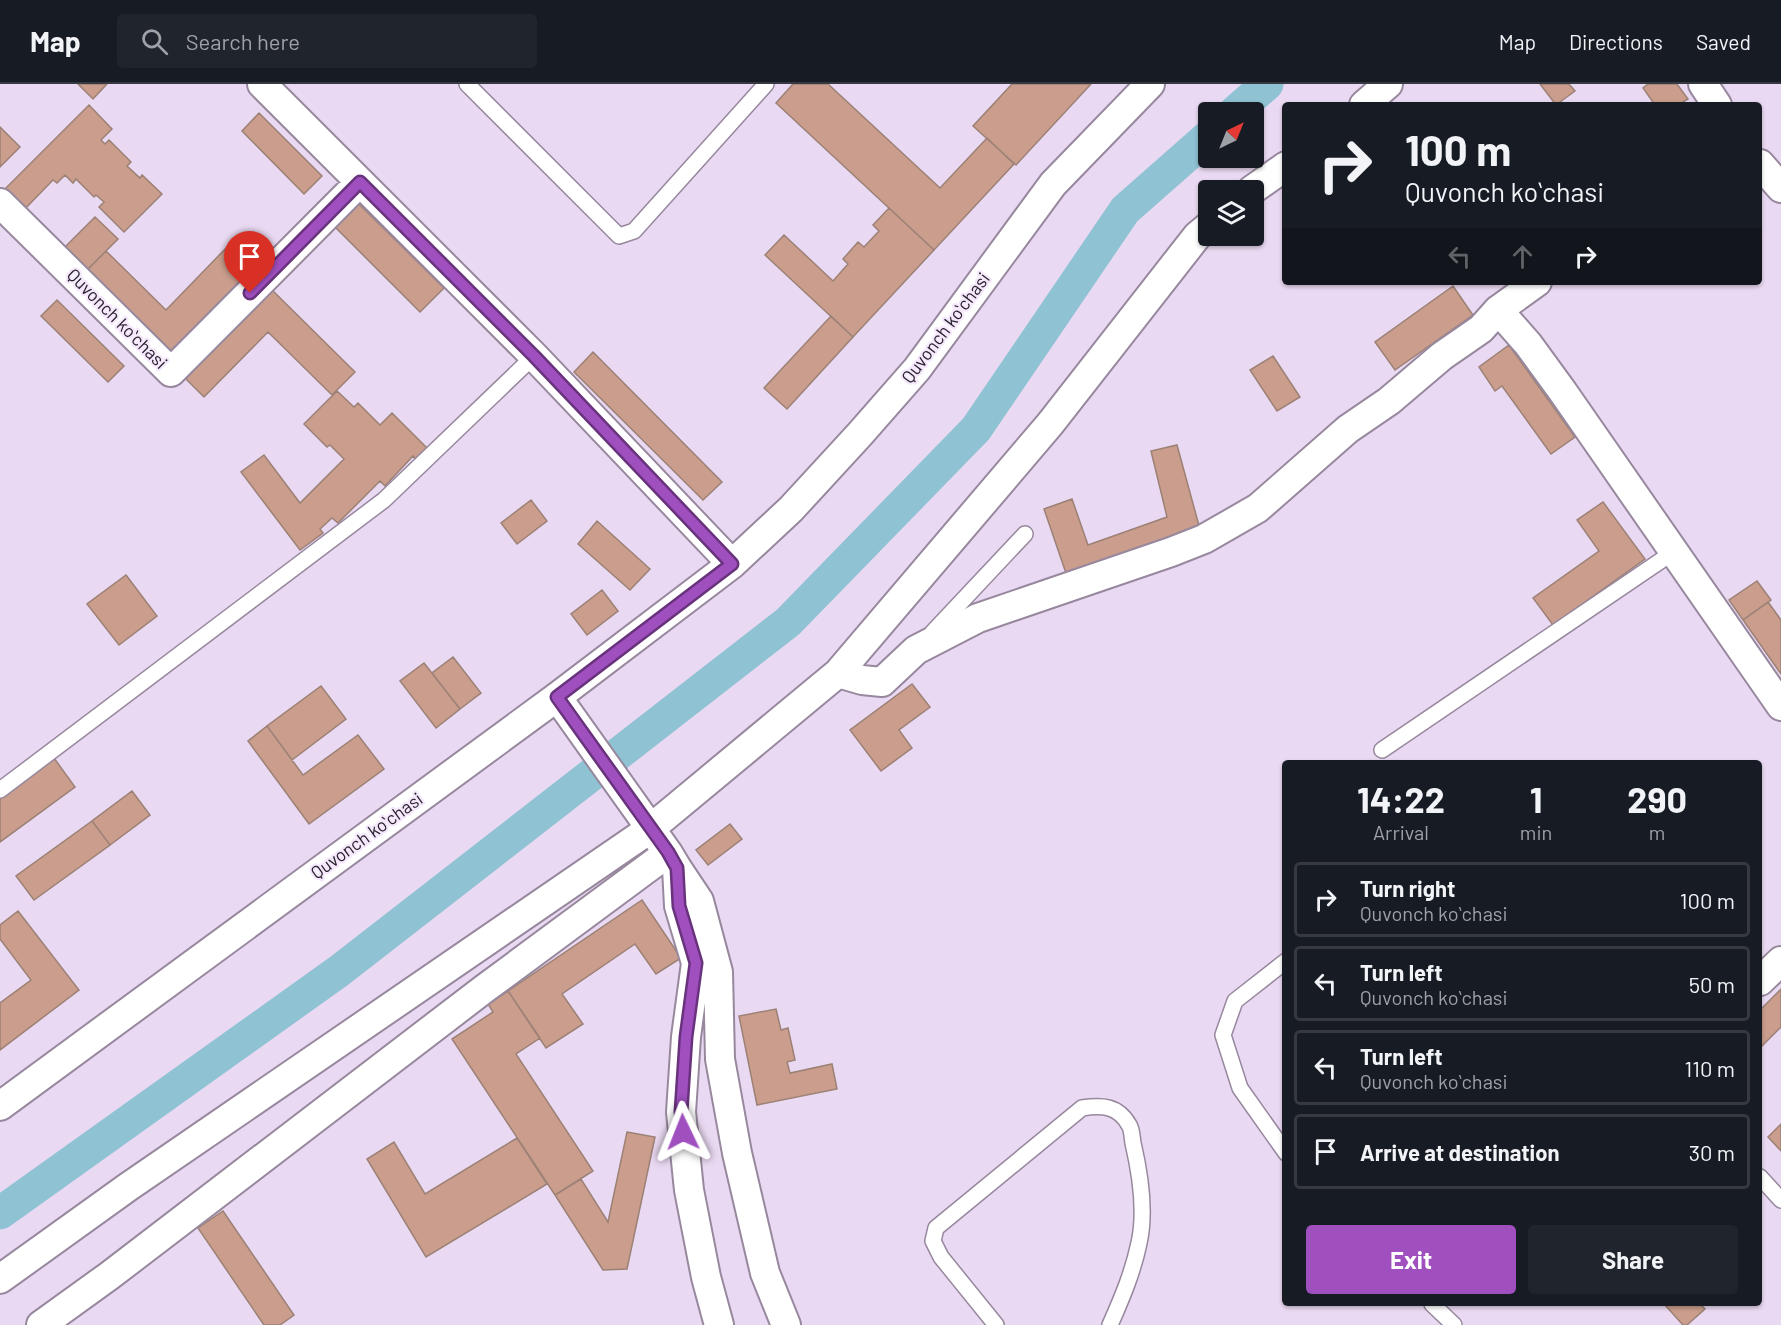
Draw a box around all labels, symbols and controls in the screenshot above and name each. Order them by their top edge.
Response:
search box [117,14,537,68]
text: Map [30,24,81,58]
icon: search [138,25,171,58]
text: Search here [186,28,300,54]
text: Map [1499,29,1536,54]
text: Directions [1569,29,1663,54]
text: Saved [1696,29,1751,54]
north arrow [1198,102,1264,168]
map controls [1198,102,1264,246]
text: 100 m [1405,124,1511,174]
icon: right [1306,126,1384,204]
text: Quvonch koʻchasi [1405,175,1604,207]
button: layers [1198,180,1264,246]
pin [224,231,275,293]
icon: arrive [233,240,266,273]
icon: left [1443,240,1476,273]
icon: ahead [1506,240,1539,273]
icon: right [1569,240,1602,273]
street label: Quvonch koʻchasi [63,264,172,373]
street label: Quvonch koʻchasi [896,268,994,387]
text: 14:22 [1357,777,1445,820]
text: 1 [1530,777,1542,820]
text: 290 [1627,777,1687,820]
street label: Quvonch koʻchasi [306,787,427,883]
text: Arrival [1373,820,1429,844]
text: min [1520,820,1552,844]
text: m [1649,820,1665,844]
text: Turn right [1360,875,1455,901]
icon: right [1309,883,1342,916]
text: 100 m [1680,887,1735,913]
text: Quvonch koʻchasi [1360,901,1508,925]
text: Turn left [1360,959,1443,985]
icon: left [1309,967,1342,1000]
text: 50 m [1689,971,1735,997]
text: Quvonch koʻchasi [1360,985,1508,1009]
text: Turn left [1360,1043,1443,1069]
icon: left [1309,1051,1342,1084]
text: 110 m [1685,1055,1735,1081]
text: Quvonch koʻchasi [1360,1069,1508,1093]
position arrow [651,1100,715,1164]
icon: arrive [1309,1135,1342,1168]
text: Arrive at destination [1360,1139,1559,1165]
text: 30 m [1689,1139,1735,1165]
button: Exit [1306,1225,1516,1294]
button: Share [1528,1225,1738,1294]

